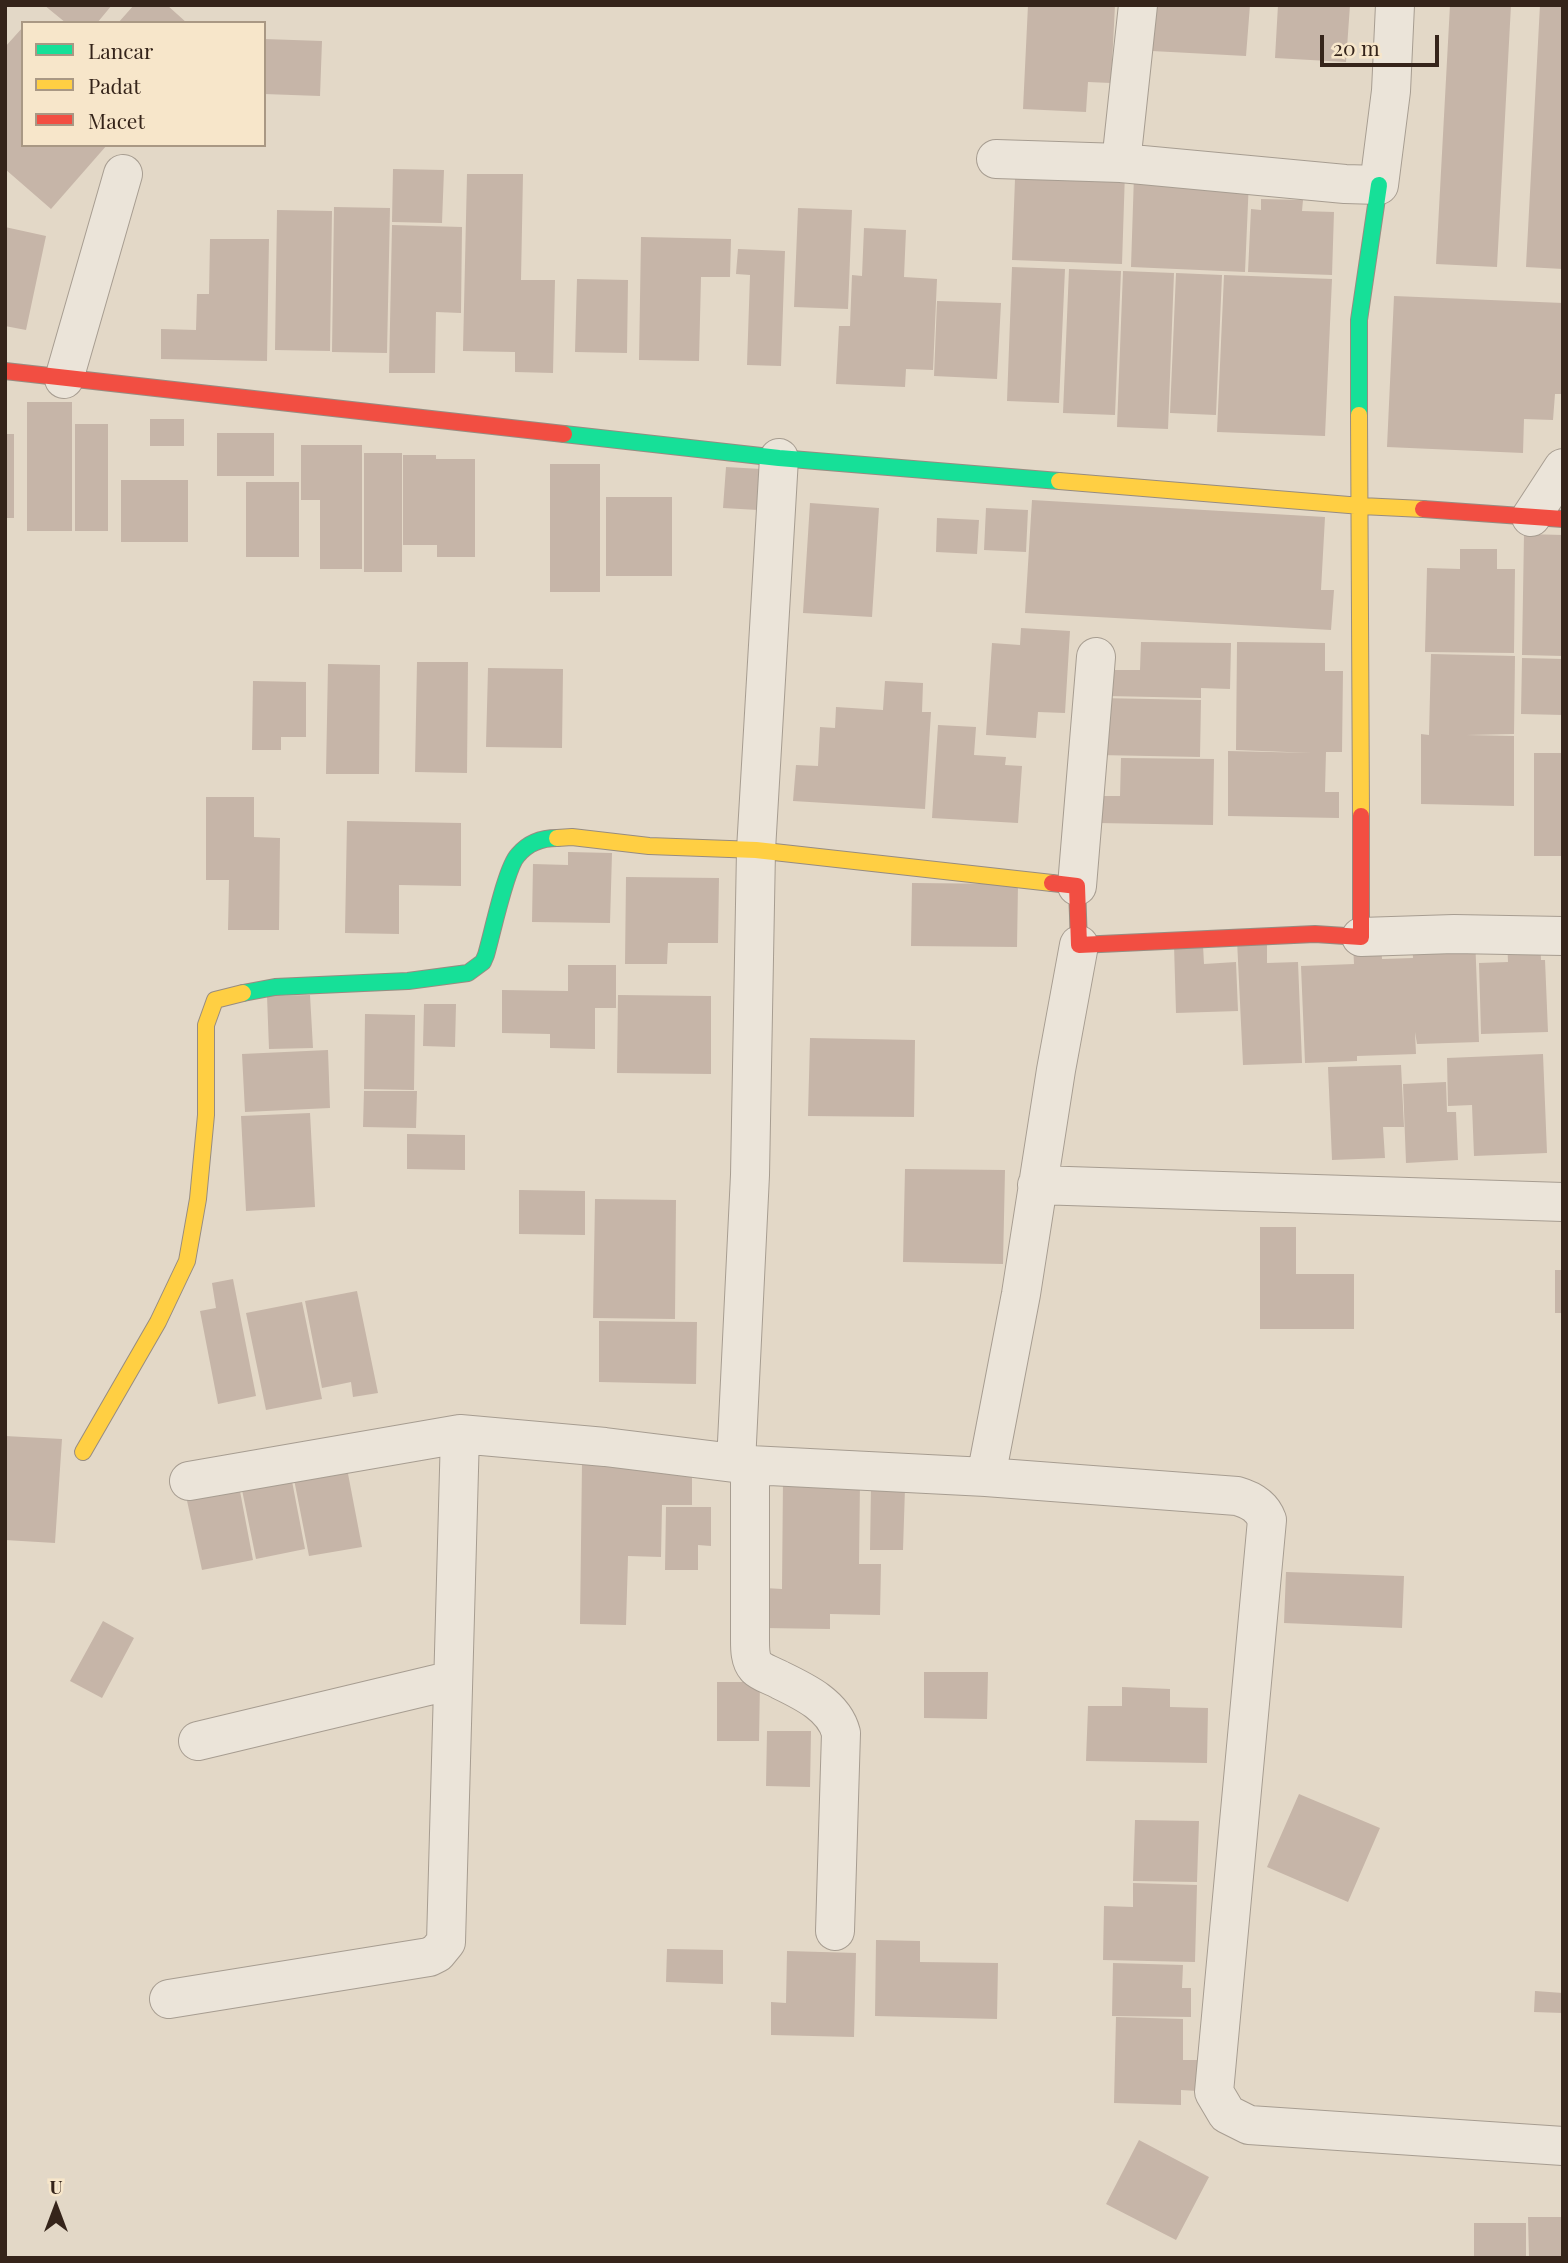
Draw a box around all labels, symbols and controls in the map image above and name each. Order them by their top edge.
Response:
legend [21,21,266,147]
scale bar [1323,21,1442,65]
text: 20 m [1333,33,1380,61]
text: Lancar [88,36,153,64]
text: Padat [88,71,141,99]
text: Macet [88,106,145,134]
north arrow [21,2172,91,2242]
text: U [49,2173,63,2199]

